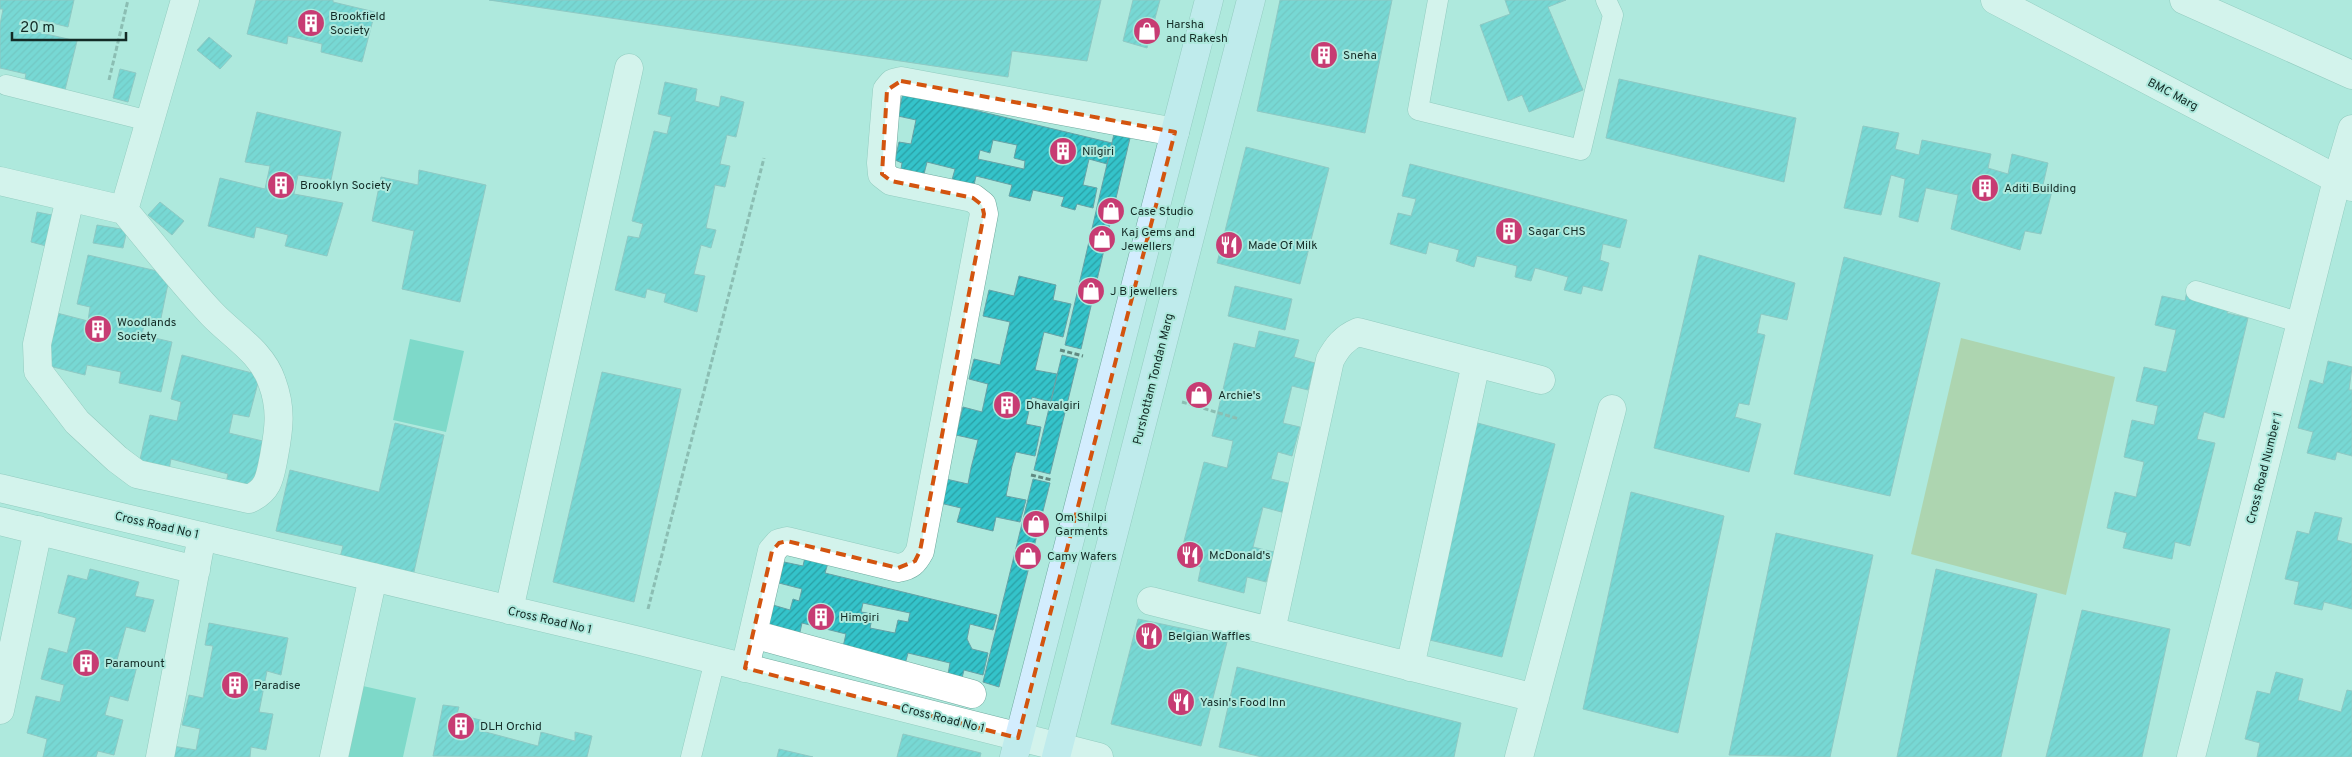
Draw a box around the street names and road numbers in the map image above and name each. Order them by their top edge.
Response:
street label: BMC Marg [2145,75,2201,115]
street label: Purshottam Tondan Marg [1130,312,1178,447]
street label: Cross Road Number 1 [2243,411,2287,526]
street label: Cross Road No 1 [113,509,200,543]
street label: Cross Road No 1 [506,604,593,638]
street label: Cross Road No 1 [899,701,986,737]

